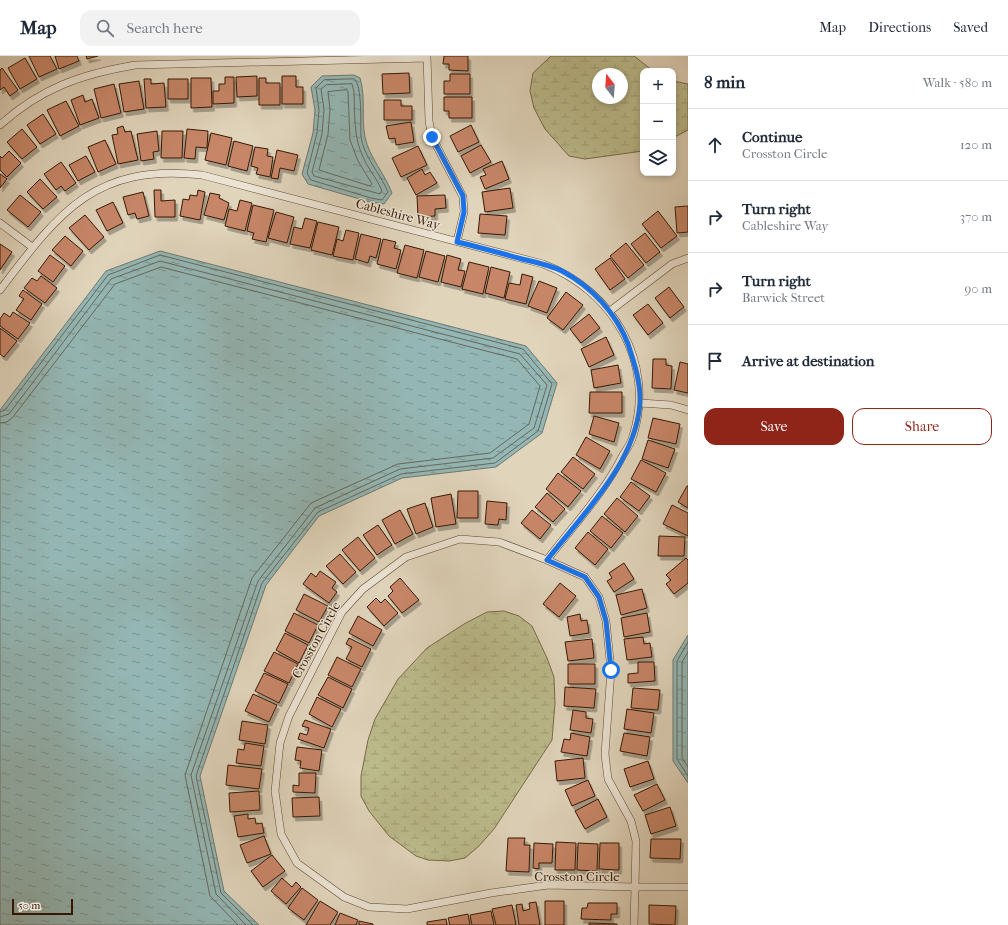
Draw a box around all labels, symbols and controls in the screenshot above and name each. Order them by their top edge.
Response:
search box [80,10,360,46]
text: Map [20,17,56,39]
icon: search [94,17,116,39]
text: Search here [126,19,203,37]
text: Map [819,19,846,36]
text: Directions [868,19,931,36]
text: Saved [953,19,988,36]
north arrow [592,68,628,104]
map controls [640,68,676,176]
button: + [640,68,676,104]
text: 8 min [704,72,745,92]
text: Walk · 580 m [923,75,992,90]
button: − [640,104,676,140]
route end [423,128,441,146]
text: Continue [742,128,802,146]
icon: ahead [704,134,726,156]
text: 120 m [960,137,992,152]
button: layers [640,140,676,176]
text: Crosston Circle [742,146,827,161]
street label: Cableshire Way [354,196,443,233]
text: Turn right [742,200,811,218]
icon: right [704,206,726,228]
text: 370 m [960,209,992,224]
text: Cableshire Way [742,218,829,233]
text: Turn right [742,272,811,290]
icon: right [704,278,726,300]
text: 90 m [964,281,992,296]
text: Barwick Street [742,290,825,305]
icon: arrive [704,350,726,372]
text: Arrive at destination [742,352,874,370]
button: Save [704,408,844,445]
button: Share [852,408,992,445]
street label: Crosston Circle [289,599,344,681]
route start [602,661,620,679]
street label: Crosston Circle [534,869,620,884]
scale bar [12,897,73,916]
text: 50 m [18,899,40,912]

